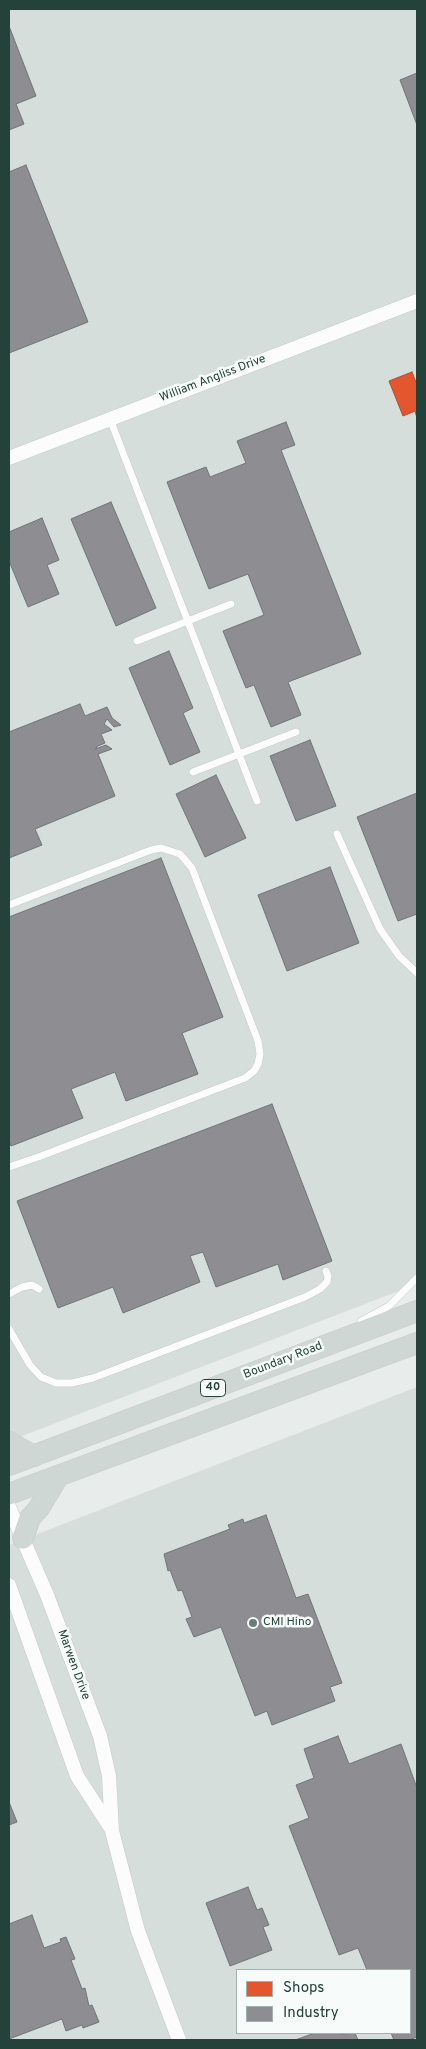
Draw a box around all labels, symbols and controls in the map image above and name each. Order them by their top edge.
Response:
street label: William Angliss Drive [158,352,268,406]
street label: Boundary Road [241,1339,325,1383]
road number: 40 [200,1380,226,1396]
place label: CMI Hino [263,1616,312,1630]
marker: CMI Hino [247,1617,259,1629]
street label: Marwen Drive [54,1628,92,1702]
legend [236,1969,411,2034]
text: Shops [283,1979,324,1998]
text: Industry [283,2004,339,2023]

